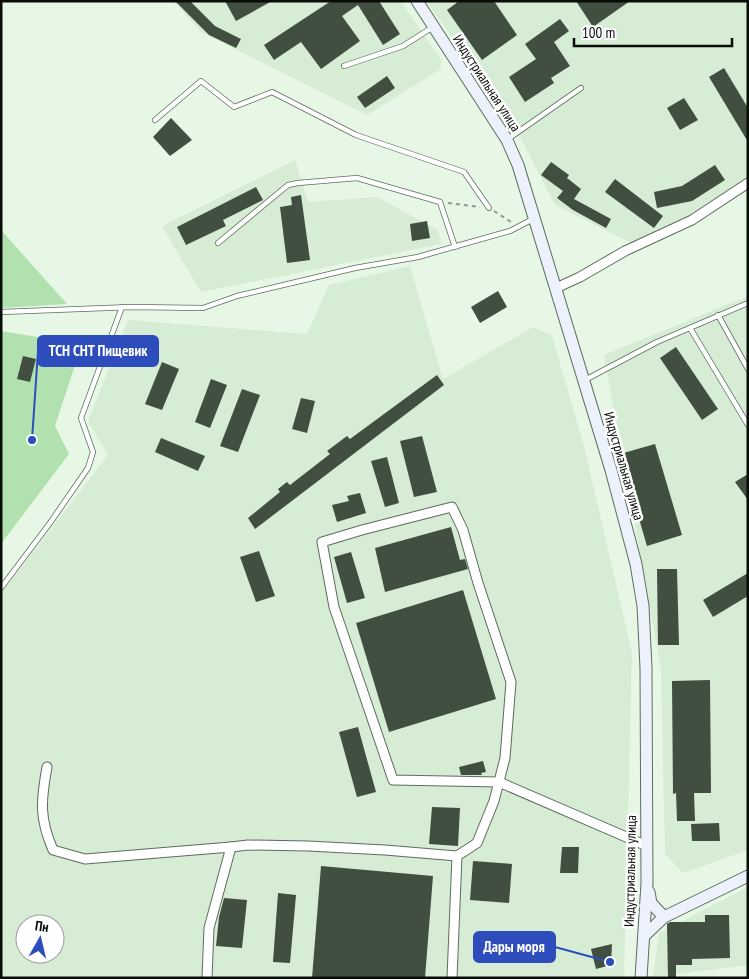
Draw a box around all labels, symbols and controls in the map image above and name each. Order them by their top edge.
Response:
scale bar [574,15,732,47]
text: 100 m [582,23,615,42]
street label: Индустриальная улица [449,31,525,135]
callout: ТСН СНТ Пищевик [38,336,158,366]
text: ТСН СНТ Пищевик [49,341,148,360]
street label: Индустриальная улица [600,410,648,522]
street label: Индустриальная улица [620,815,640,927]
north arrow [15,914,65,964]
text: Пн [34,916,50,936]
callout: Дары моря [474,932,555,962]
text: Дары моря [483,937,545,956]

